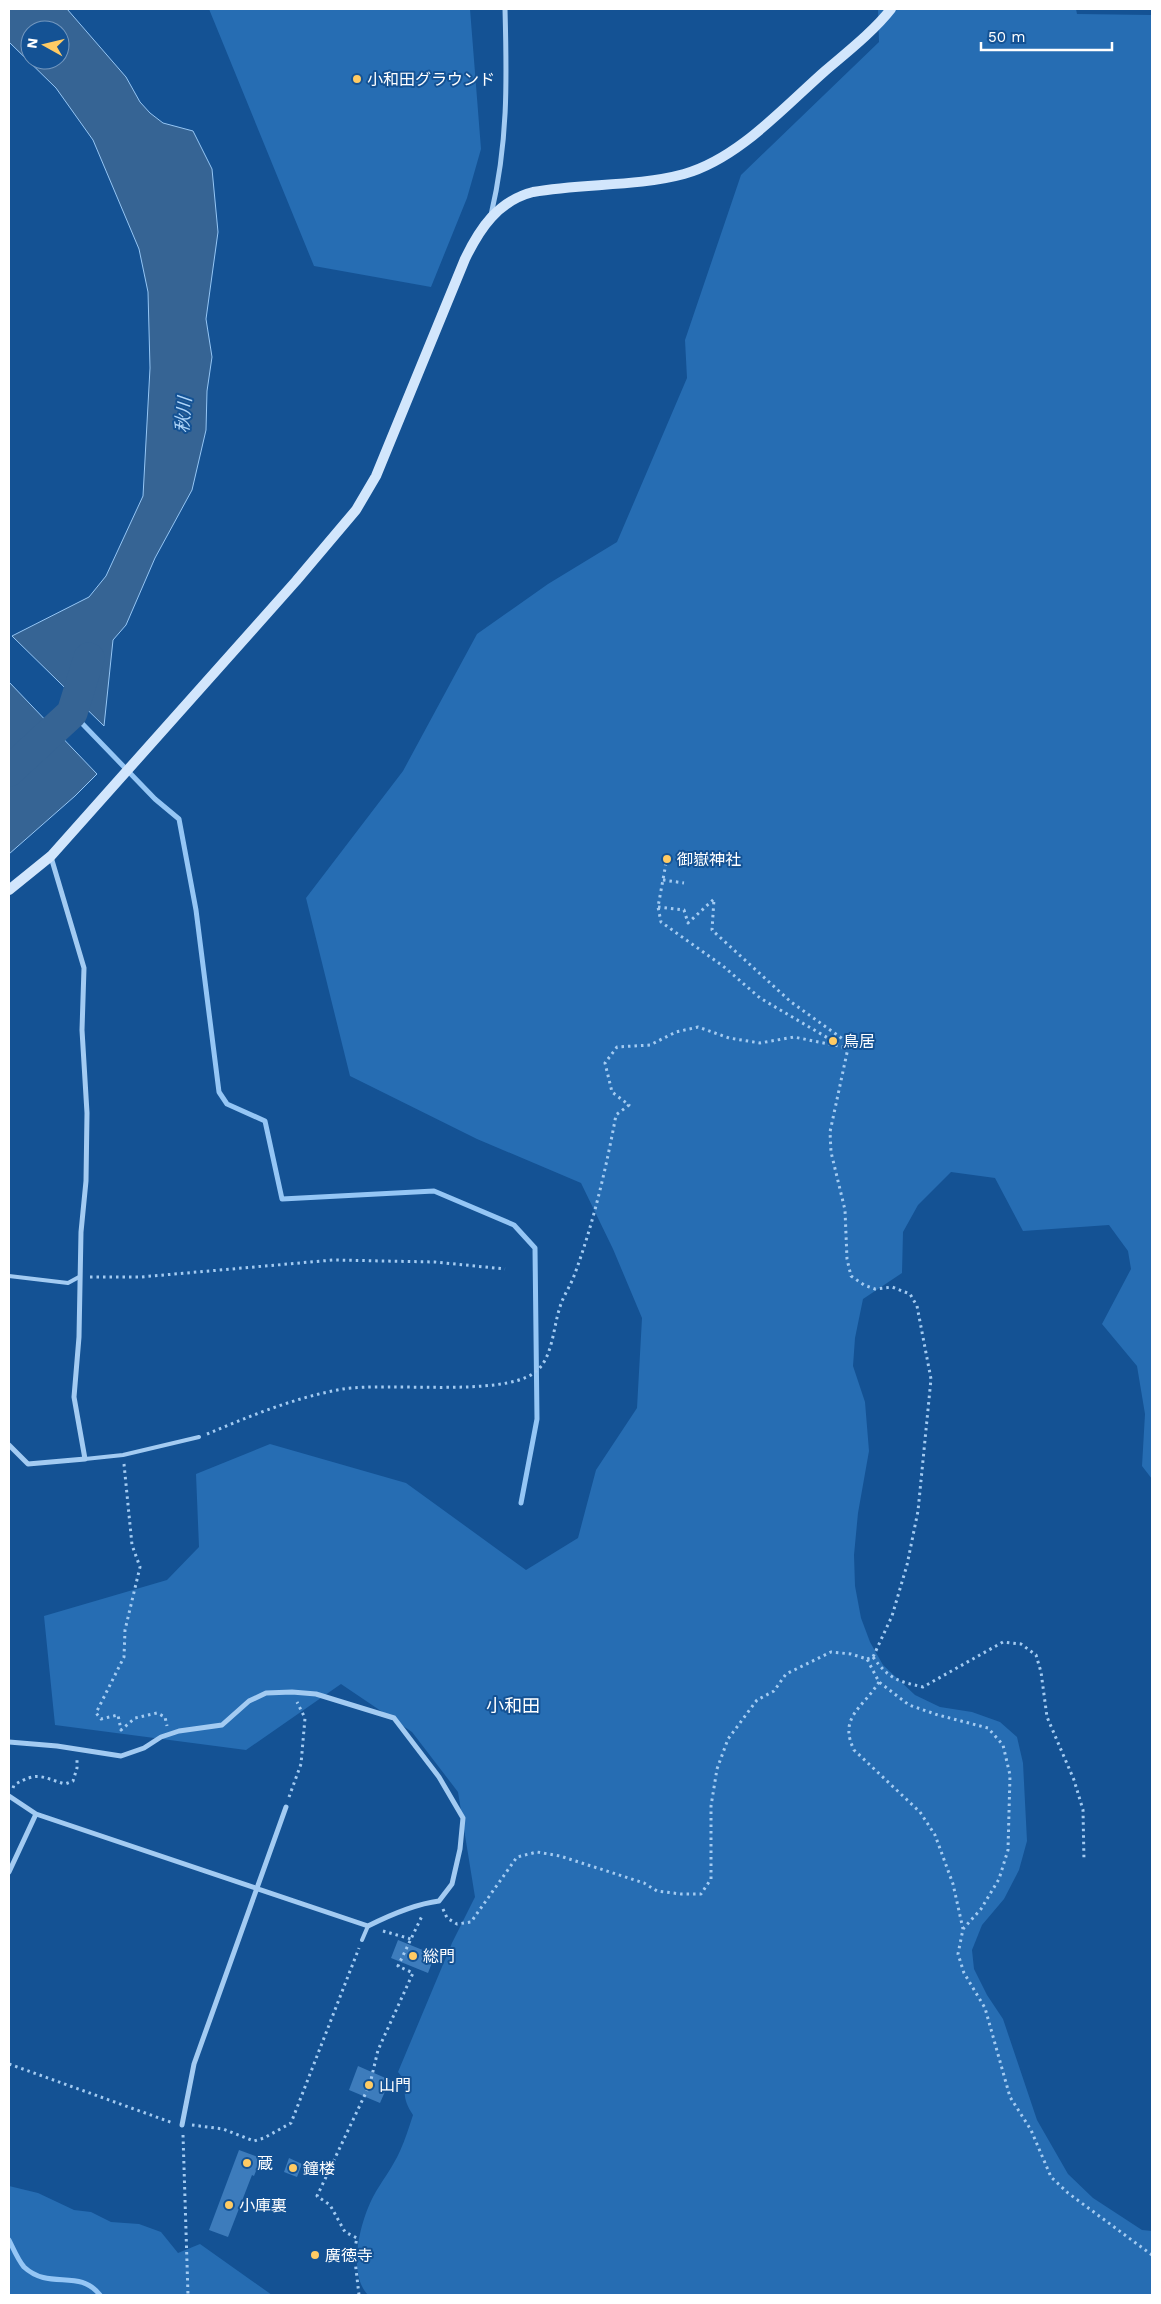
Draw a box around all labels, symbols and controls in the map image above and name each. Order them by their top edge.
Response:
north arrow [20,20,70,70]
scale bar [981,20,1112,52]
text: 50 m [988,28,1025,46]
text: N [23,37,41,49]
place label: 小和田グラウンド [367,70,495,89]
marker: 小和田グラウンド [351,73,363,85]
water label: 秋川 [171,394,195,434]
place label: 御嶽神社 [677,850,741,869]
marker: 御嶽神社 [661,853,673,865]
place label: 鳥居 [843,1032,875,1051]
marker: 鳥居 [827,1035,839,1047]
district label: 小和田 [486,1695,540,1716]
place label: 総門 [423,1947,455,1966]
marker: 総門 [407,1950,419,1962]
place label: 山門 [379,2076,411,2095]
marker: 山門 [363,2079,375,2091]
place label: 蔵 [257,2154,273,2173]
marker: 蔵 [241,2157,253,2169]
place label: 鐘楼 [303,2159,335,2178]
marker: 鐘楼 [287,2162,299,2174]
place label: 小庫裏 [239,2196,287,2215]
marker: 小庫裏 [223,2199,235,2211]
place label: 廣徳寺 [325,2246,373,2265]
marker: 廣徳寺 [309,2249,321,2261]

